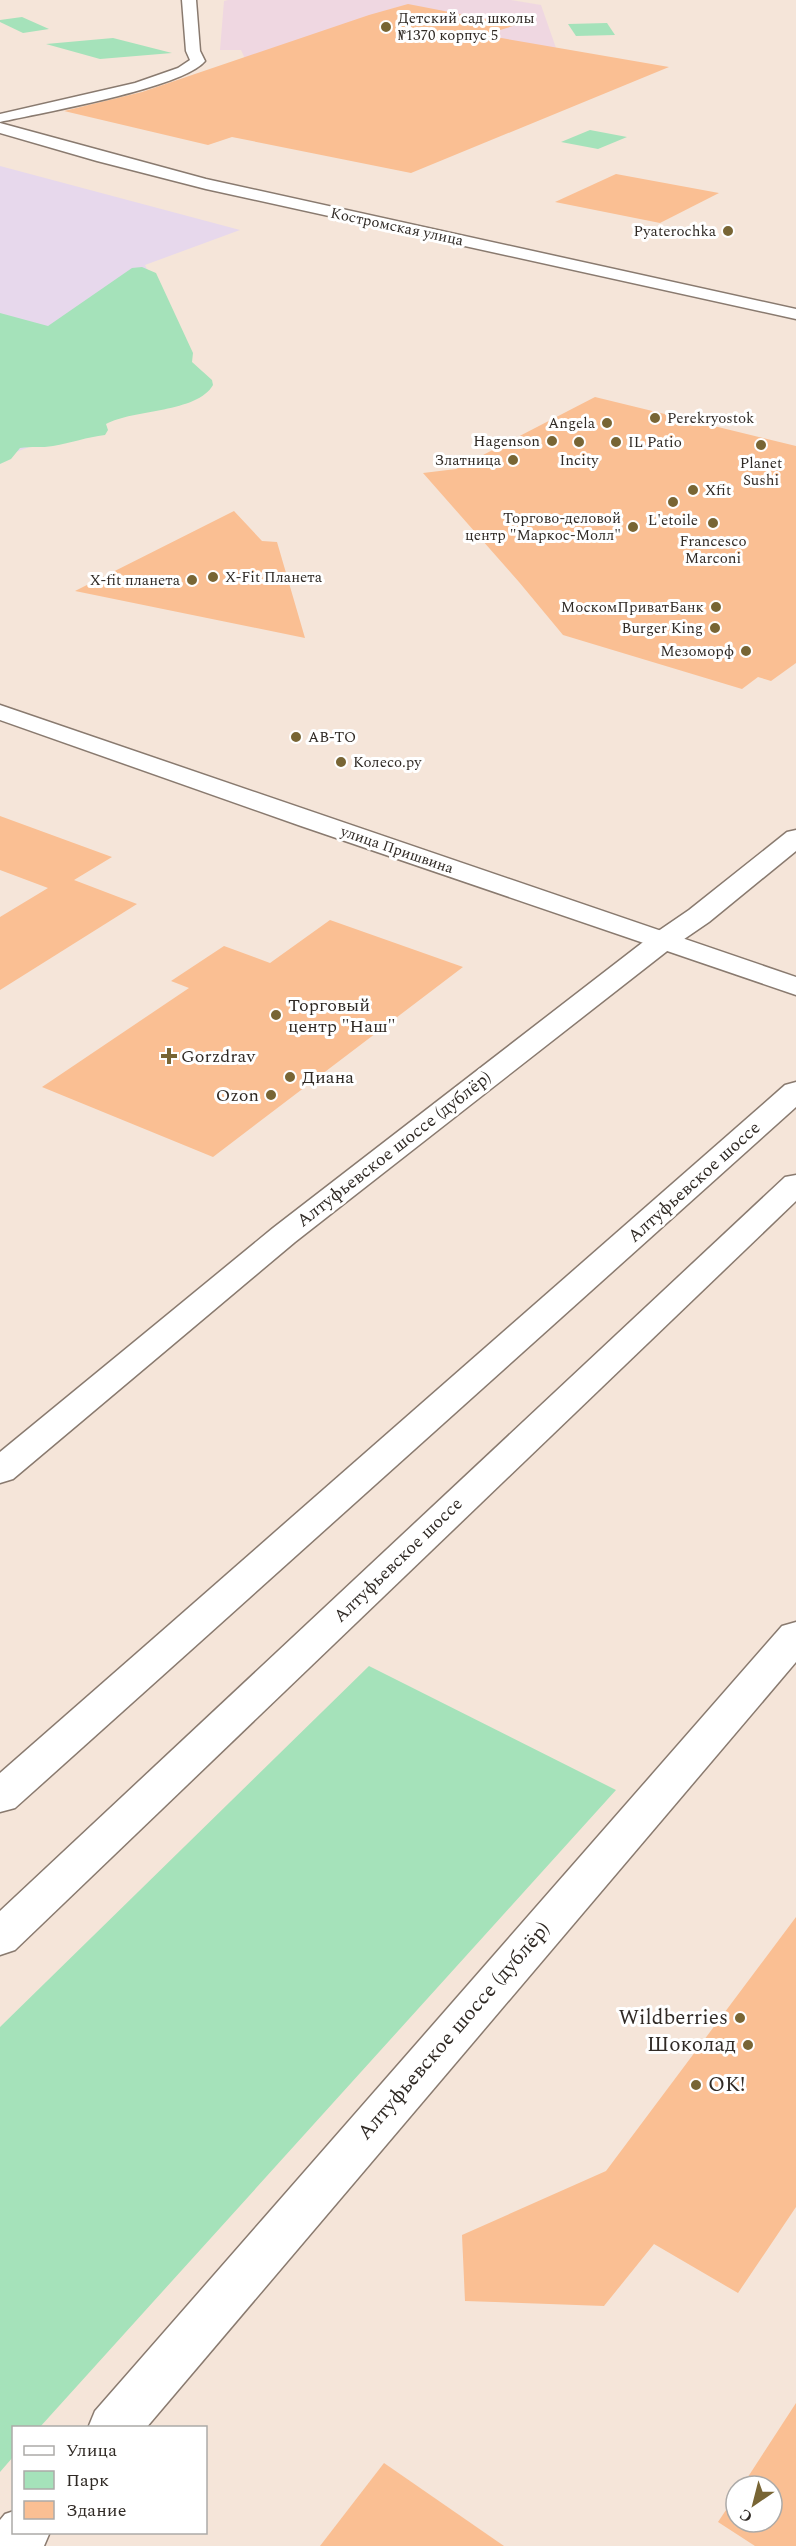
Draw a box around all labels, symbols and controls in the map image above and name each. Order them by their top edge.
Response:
place label: Детский сад школы №1370 корпус 5 [398,7,535,47]
marker: Детский сад школы №1370 корпус 5 [379,20,393,34]
street label: Костромская улица [328,202,466,252]
place label: Pyaterochka [633,220,717,243]
marker: Pyaterochka [721,224,735,238]
place label: Perekryostok [667,407,754,430]
marker: Perekryostok [648,411,662,425]
place label: Angela [548,412,596,435]
marker: Angela [600,416,614,430]
place label: Hagenson [473,430,540,453]
place label: IL Patio [628,431,682,454]
marker: Hagenson [545,434,559,448]
marker: Incity [572,435,586,449]
marker: IL Patio [609,435,623,449]
marker: Planet Sushi [754,438,768,452]
place label: Златница [435,449,502,472]
place label: Incity [560,449,599,472]
place label: Planet Sushi [740,452,782,492]
marker: Златница [506,453,520,467]
place label: Xfit [705,479,731,502]
marker: Xfit [686,483,700,497]
marker: L'etoile [666,495,680,509]
place label: Торгово-деловой центр "Маркос-Молл" [465,507,621,547]
place label: L'etoile [648,509,698,532]
marker: Francesco Marconi [706,516,720,530]
marker: Торгово-деловой центр "Маркос-Молл" [626,520,640,534]
place label: Francesco Marconi [679,530,747,570]
place label: X-Fit Планета [225,566,323,589]
place label: X-fit планета [90,569,181,592]
marker: X-Fit Планета [206,570,220,584]
marker: X-fit планета [185,573,199,587]
place label: МоскомПриватБанк [561,596,704,619]
marker: МоскомПриватБанк [709,600,723,614]
place label: Burger King [622,617,703,640]
marker: Burger King [708,621,722,635]
place label: Мезоморф [660,640,734,663]
marker: Мезоморф [739,644,753,658]
place label: АВ-ТО [308,726,356,749]
marker: АВ-ТО [289,730,303,744]
place label: Колесо.ру [353,751,422,774]
marker: Колесо.ру [334,755,348,769]
street label: улица Пришвина [336,820,457,880]
place label: Торговый центр "Наш" [288,992,396,1040]
marker: Торговый центр "Наш" [269,1008,283,1022]
place label: Gorzdrav [181,1043,256,1070]
marker: Gorzdrav [162,1049,176,1063]
street label: Алтуфьевское шоссе (дублёр) [291,1064,497,1234]
place label: Диана [302,1064,354,1091]
marker: Диана [283,1070,297,1084]
place label: Ozon [216,1082,259,1109]
marker: Ozon [264,1088,278,1102]
street label: Алтуфьевское шоссе [621,1115,767,1249]
street label: Алтуфьевское шоссе [327,1491,469,1629]
street label: Алтуфьевское шоссе (дублёр) [350,1915,558,2147]
place label: Wildberries [619,2002,728,2034]
marker: Wildberries [733,2011,747,2025]
place label: Шоколад [647,2029,736,2061]
marker: Шоколад [741,2038,755,2052]
place label: OK! [708,2069,745,2101]
marker: OK! [689,2078,703,2092]
legend [12,2426,207,2534]
text: Улица [66,2437,117,2464]
text: Парк [66,2467,109,2494]
north arrow [724,2474,784,2534]
text: Здание [66,2497,126,2524]
text: С [734,2502,758,2529]

